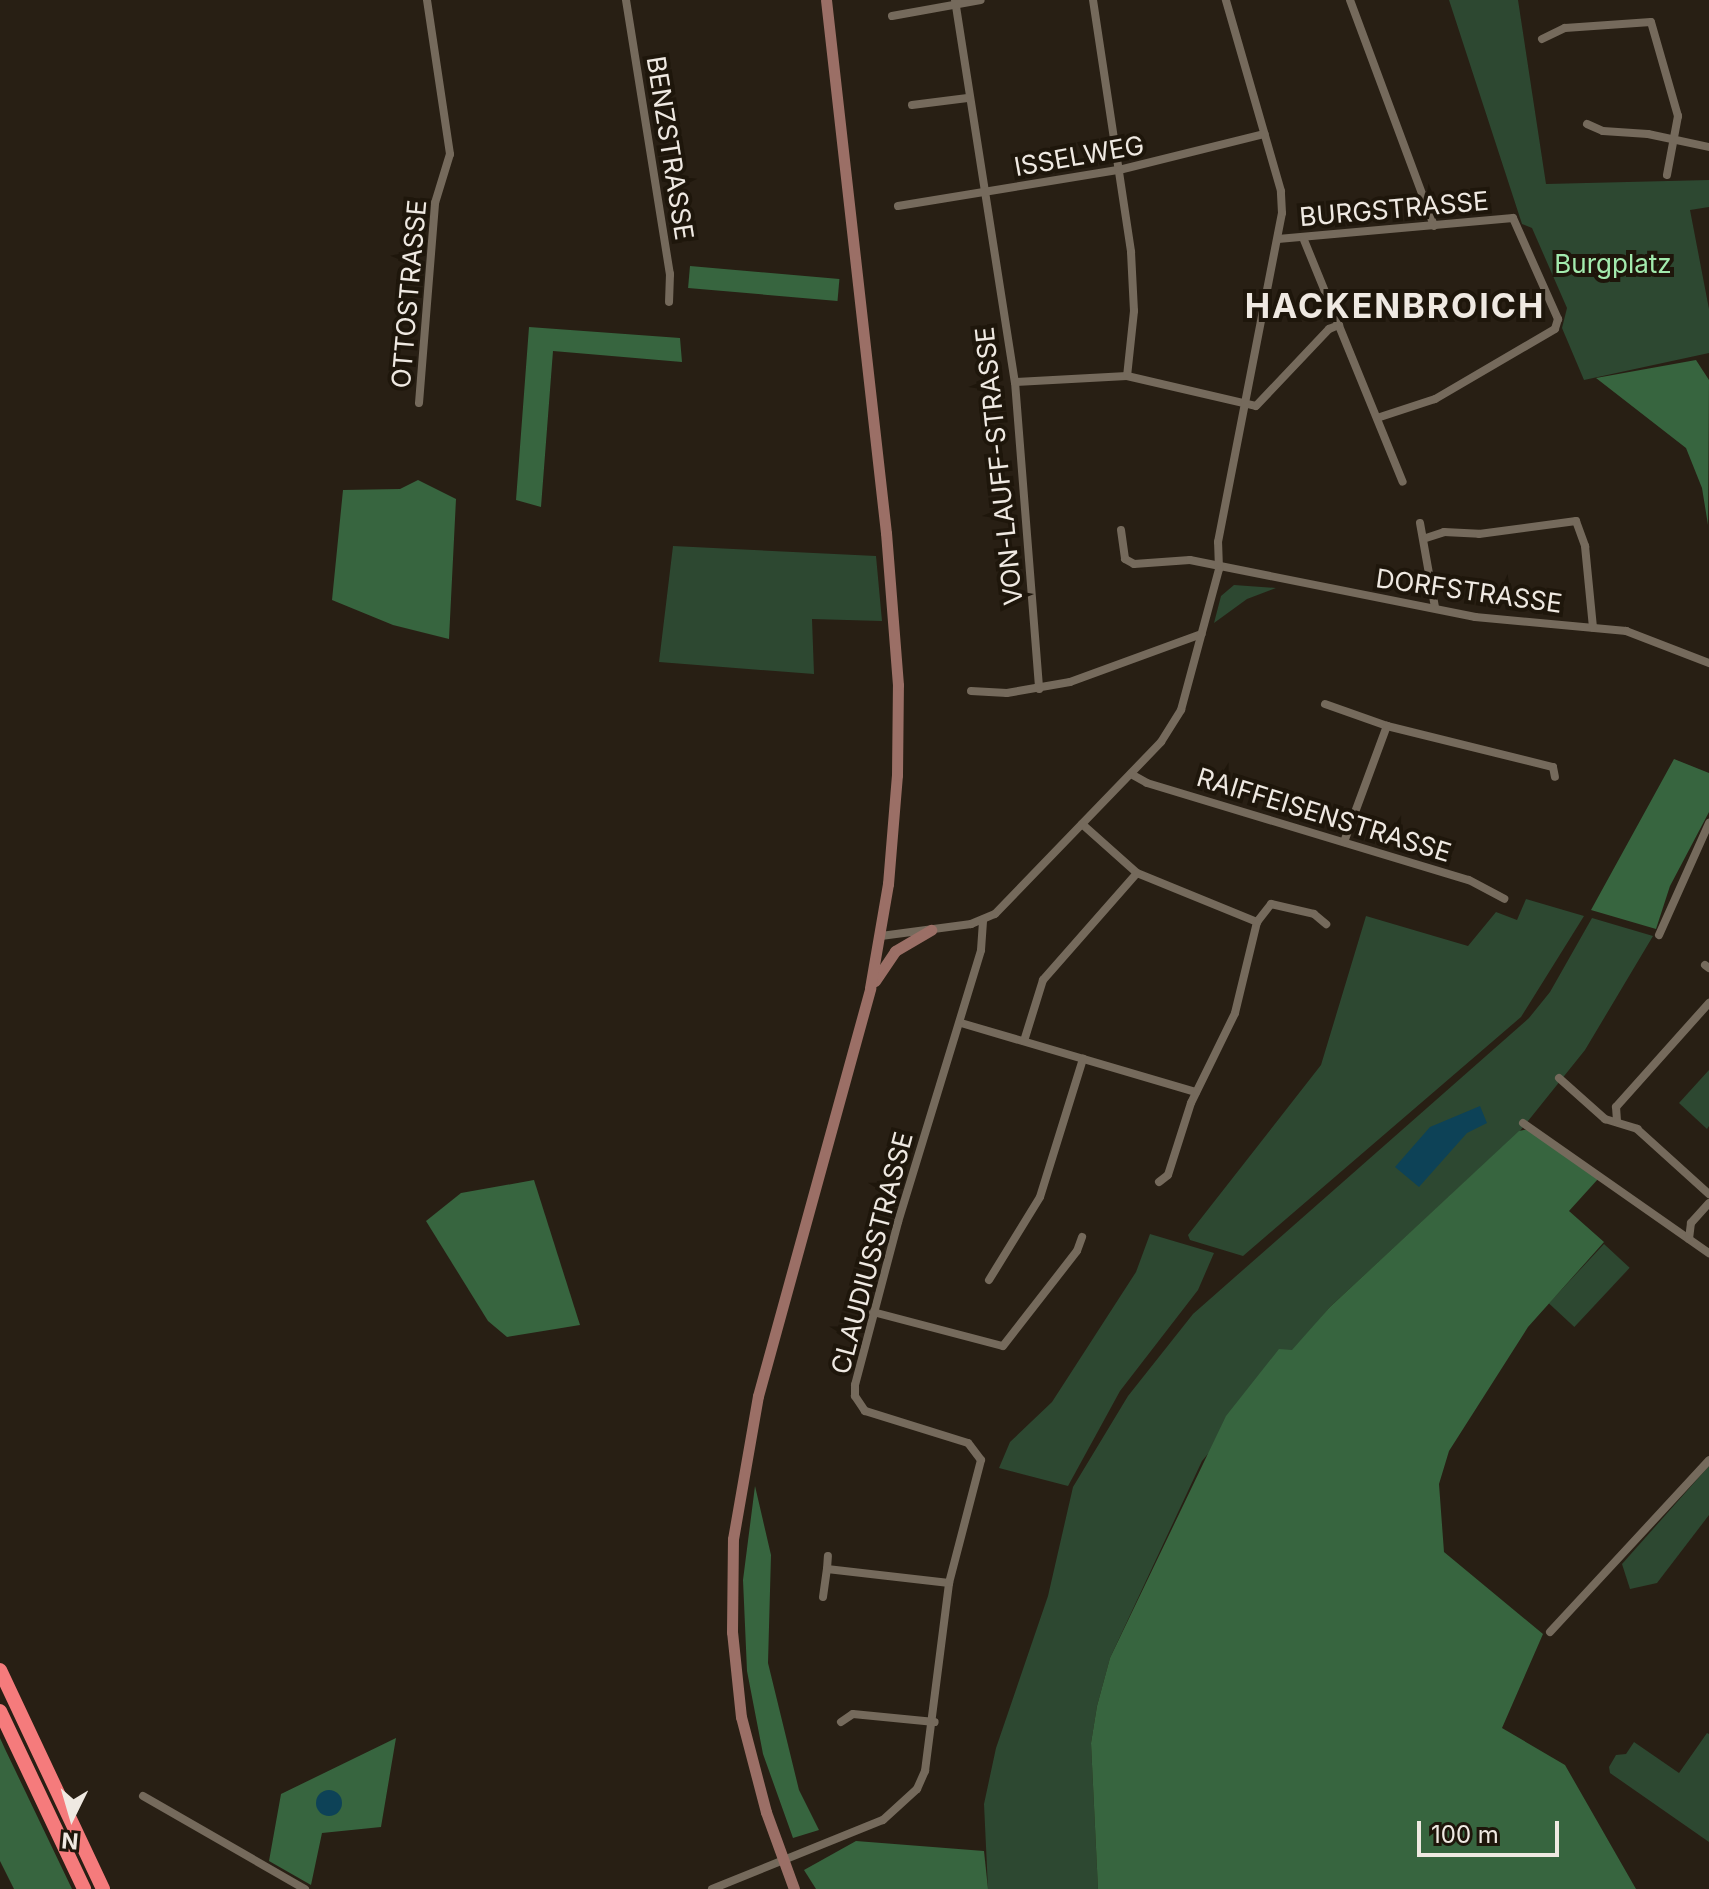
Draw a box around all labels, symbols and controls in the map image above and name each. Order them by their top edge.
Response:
street label: BENZSTRASSE [640,54,700,242]
street label: ISSELWEG [1012,129,1146,183]
street label: BURGSTRASSE [1298,185,1490,233]
street label: OTTOSTRASSE [385,199,433,389]
park label: Burgplatz [1554,248,1672,280]
district label: HACKENBROICH [1245,286,1545,326]
street label: VON-LAUFF-STRASSE [969,325,1029,607]
street label: DORFSTRASSE [1374,562,1564,620]
street label: RAIFFEISENSTRASSE [1193,761,1455,869]
street label: CLAUDIUSSTRASSE [825,1129,919,1377]
north arrow [32,1777,112,1857]
scale bar [1421,1805,1563,1855]
text: 100 m [1431,1820,1499,1849]
text: N [60,1827,79,1855]

